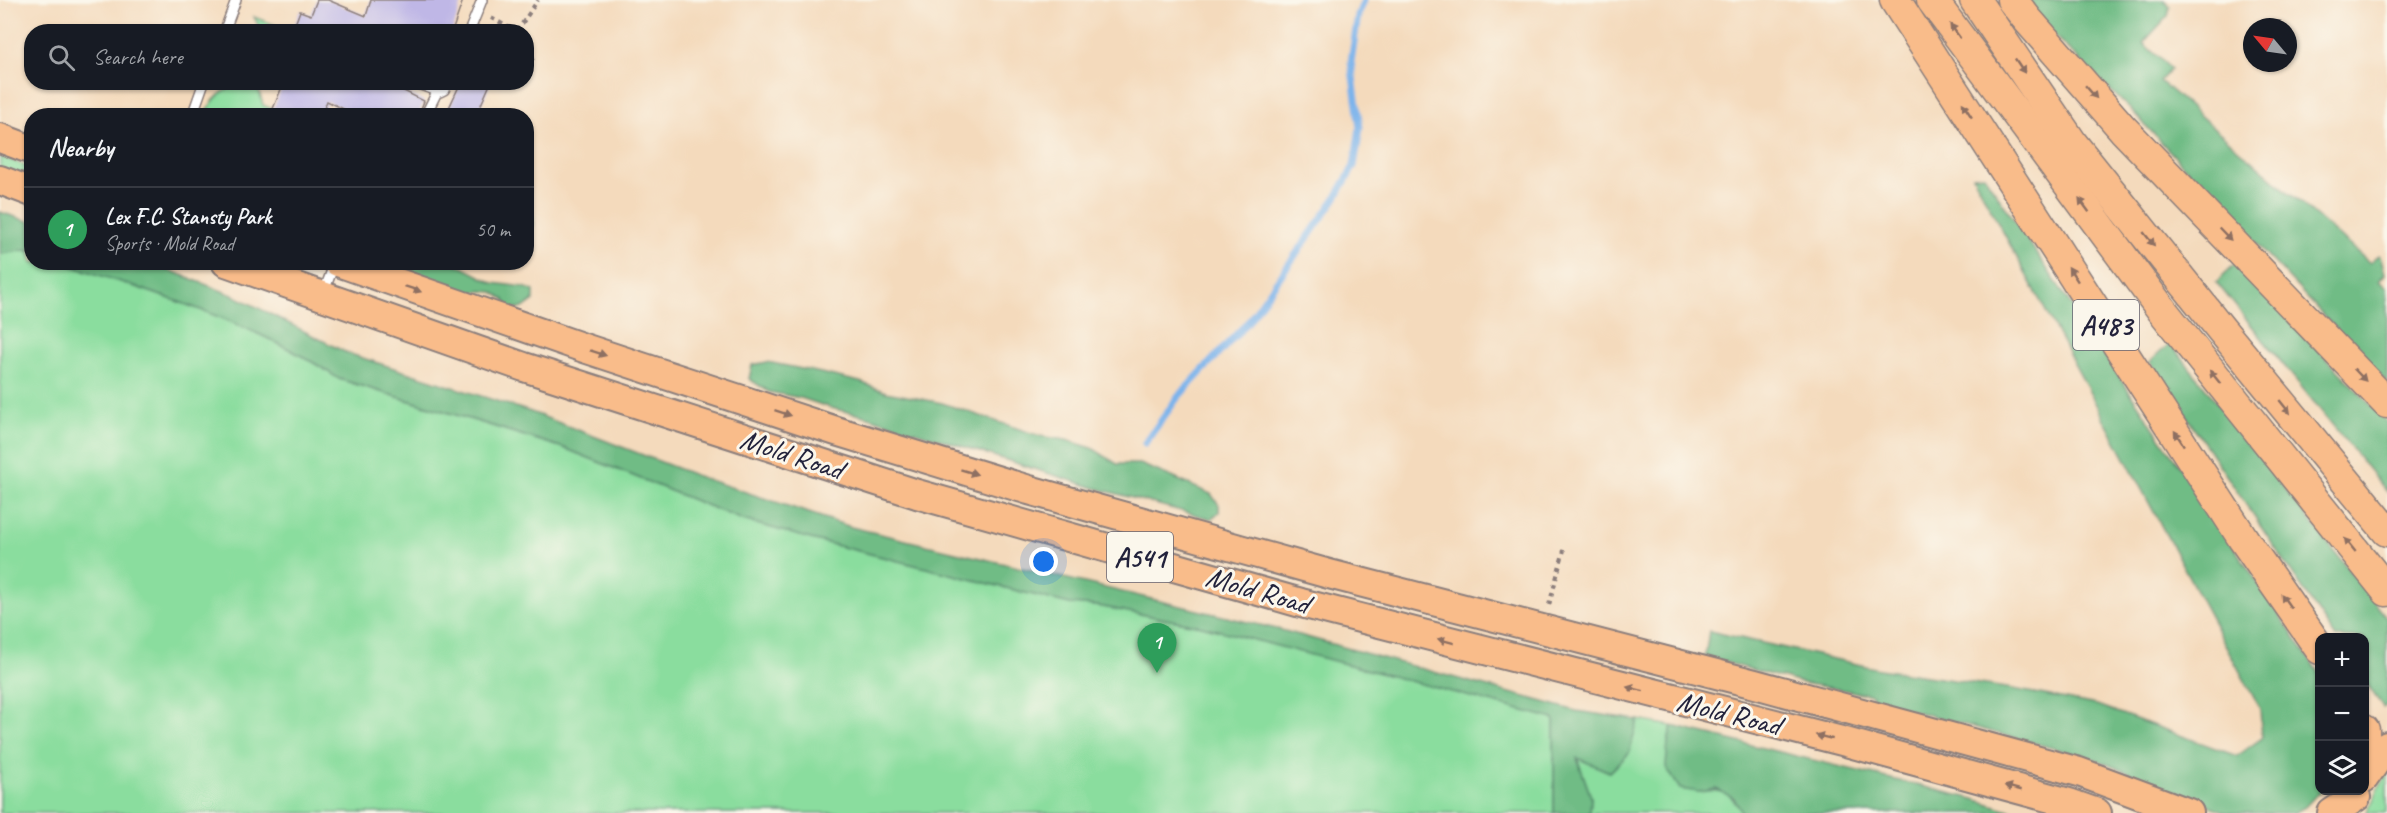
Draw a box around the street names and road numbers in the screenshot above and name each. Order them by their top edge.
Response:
road number: A483 [2073,300,2139,350]
street label: Mold Road [736,420,852,490]
road number: A541 [1107,532,1173,582]
street label: Mold Road [1202,557,1318,624]
street label: Mold Road [1673,682,1789,745]

